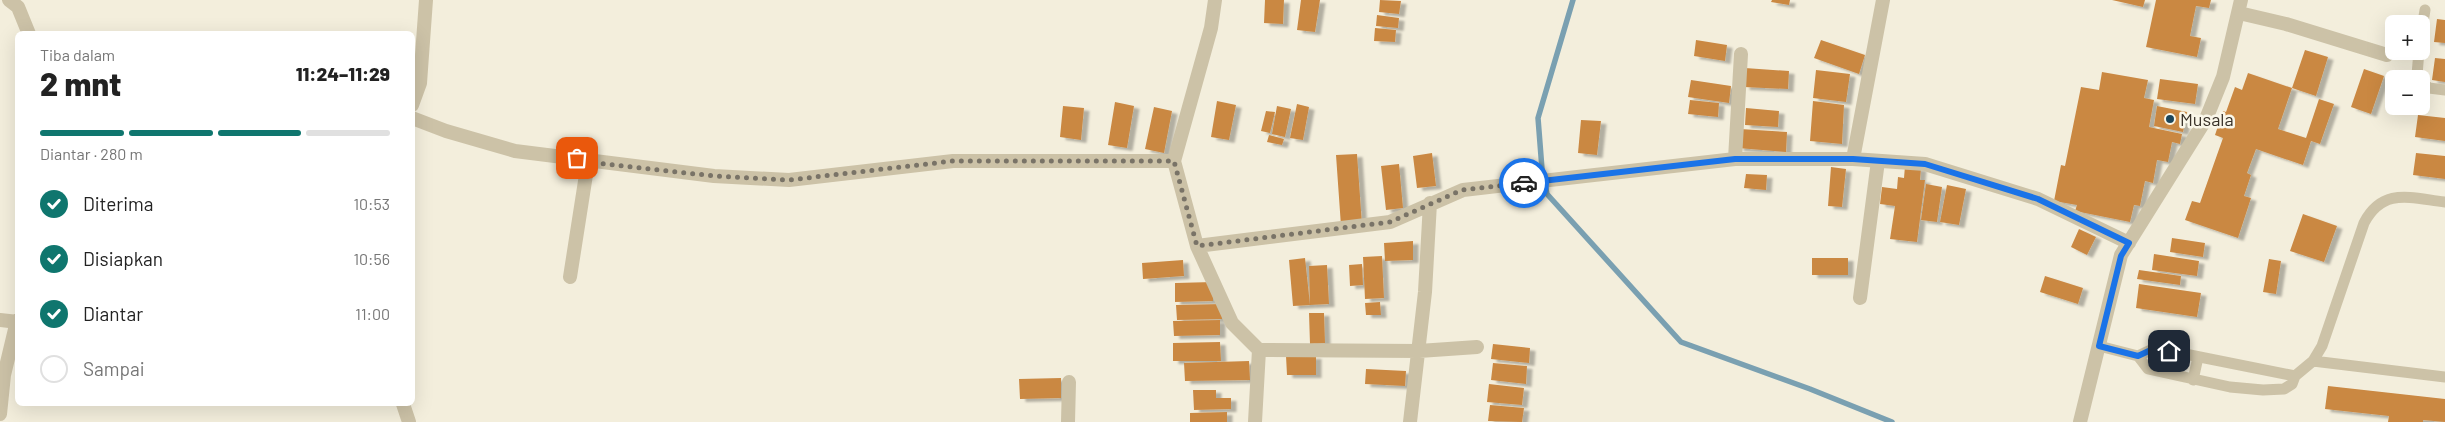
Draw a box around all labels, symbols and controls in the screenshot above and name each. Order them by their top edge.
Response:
map controls [2385,15,2430,115]
button: + [2385,15,2430,60]
text: Tiba dalam [40,45,115,64]
text: 11:24–11:29 [296,62,390,85]
text: 2 mnt [40,64,121,102]
button: − [2385,70,2430,115]
place label: Musala [2180,108,2234,130]
marker: Musala [2164,113,2176,125]
pin [556,137,598,179]
text: Diantar · 280 m [40,144,143,163]
icon: bag [563,144,591,172]
courier [1499,158,1549,208]
icon: car [1510,169,1538,197]
icon: check [40,190,68,218]
text: Diterima [83,192,154,215]
text: 10:53 [353,194,390,213]
icon: check [40,245,68,273]
text: Disiapkan [83,247,163,270]
text: 10:56 [353,249,390,268]
icon: check [40,300,68,328]
text: Diantar [83,302,143,325]
text: 11:00 [355,304,390,323]
pin [2148,330,2190,372]
icon: home [2155,337,2183,365]
text: Sampai [83,357,145,380]

